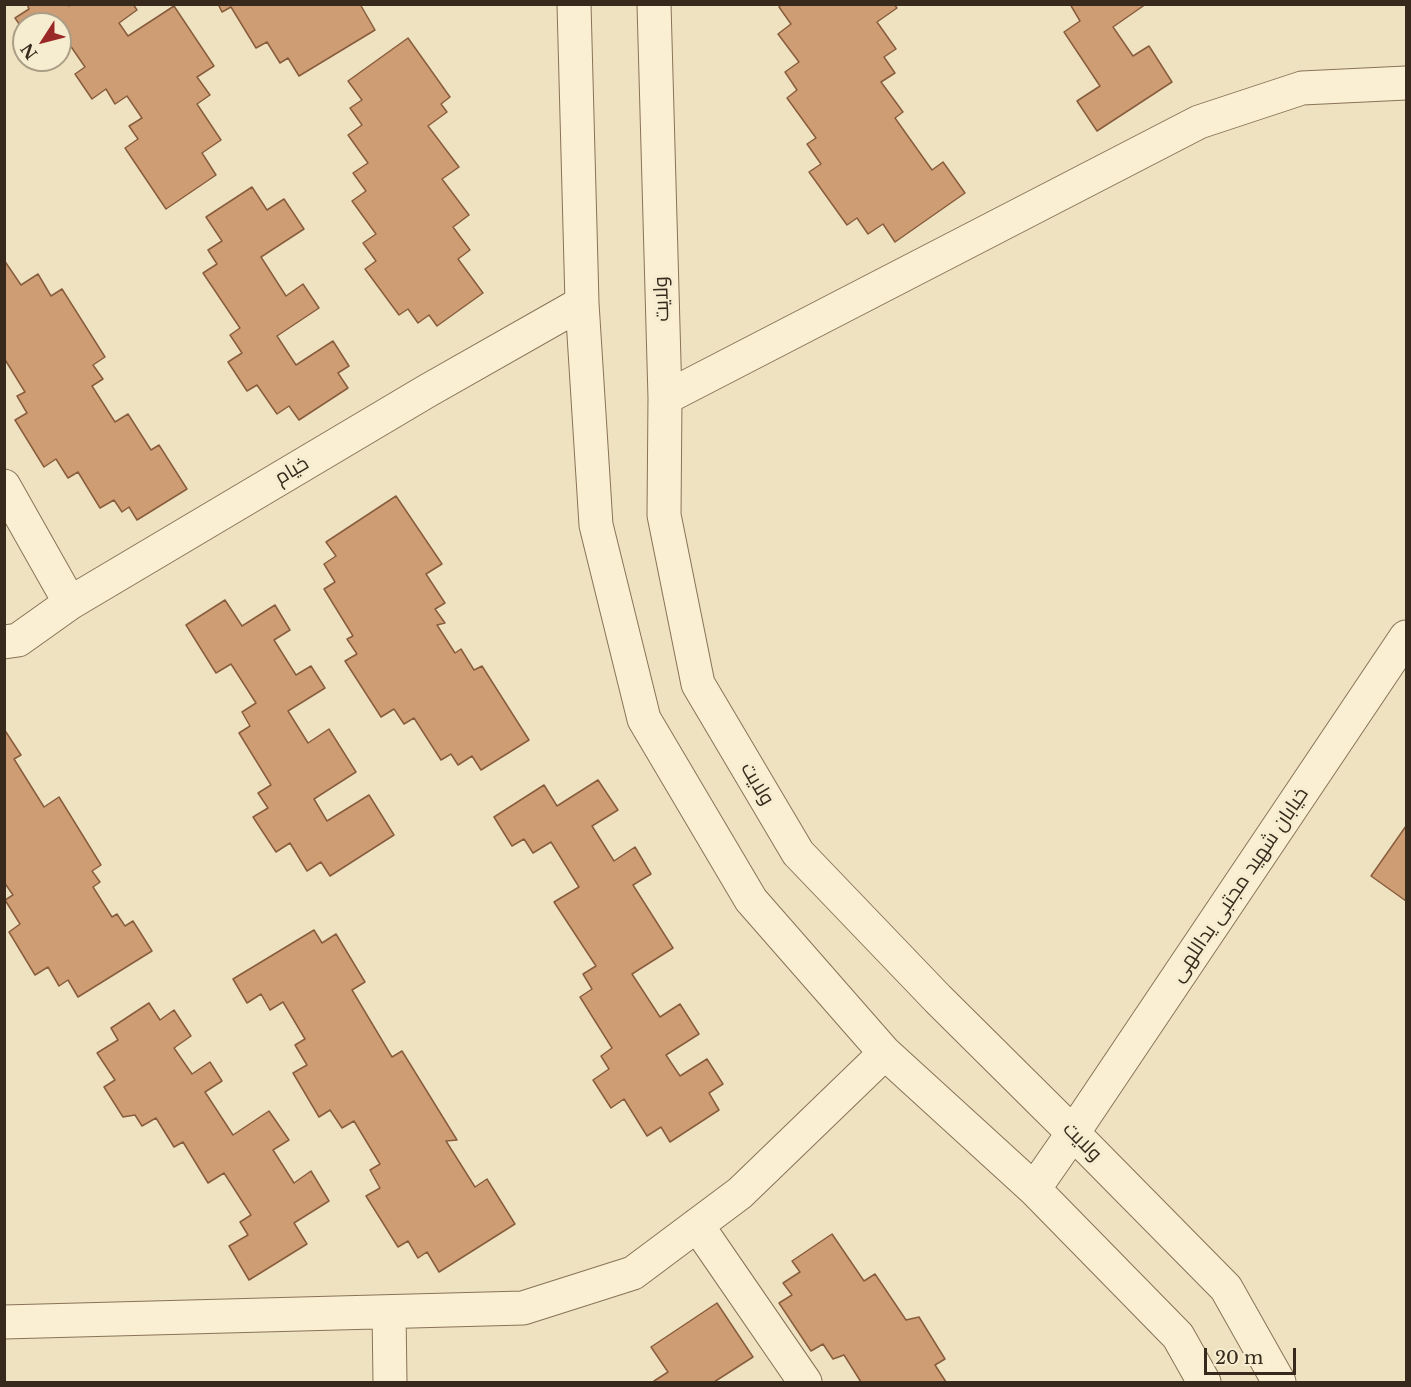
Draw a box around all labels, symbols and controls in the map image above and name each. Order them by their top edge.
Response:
north arrow [12,12,72,72]
text: N [17,39,42,63]
street label: ولایت [649,276,675,322]
street label: خیام [271,452,313,490]
street label: ولایت [735,758,779,810]
street label: خیابان شهید مجتبی یداللهی [1166,783,1314,987]
street label: ولایت [1057,1117,1107,1167]
scale bar [1207,1336,1298,1374]
text: 20 m [1215,1347,1263,1369]

